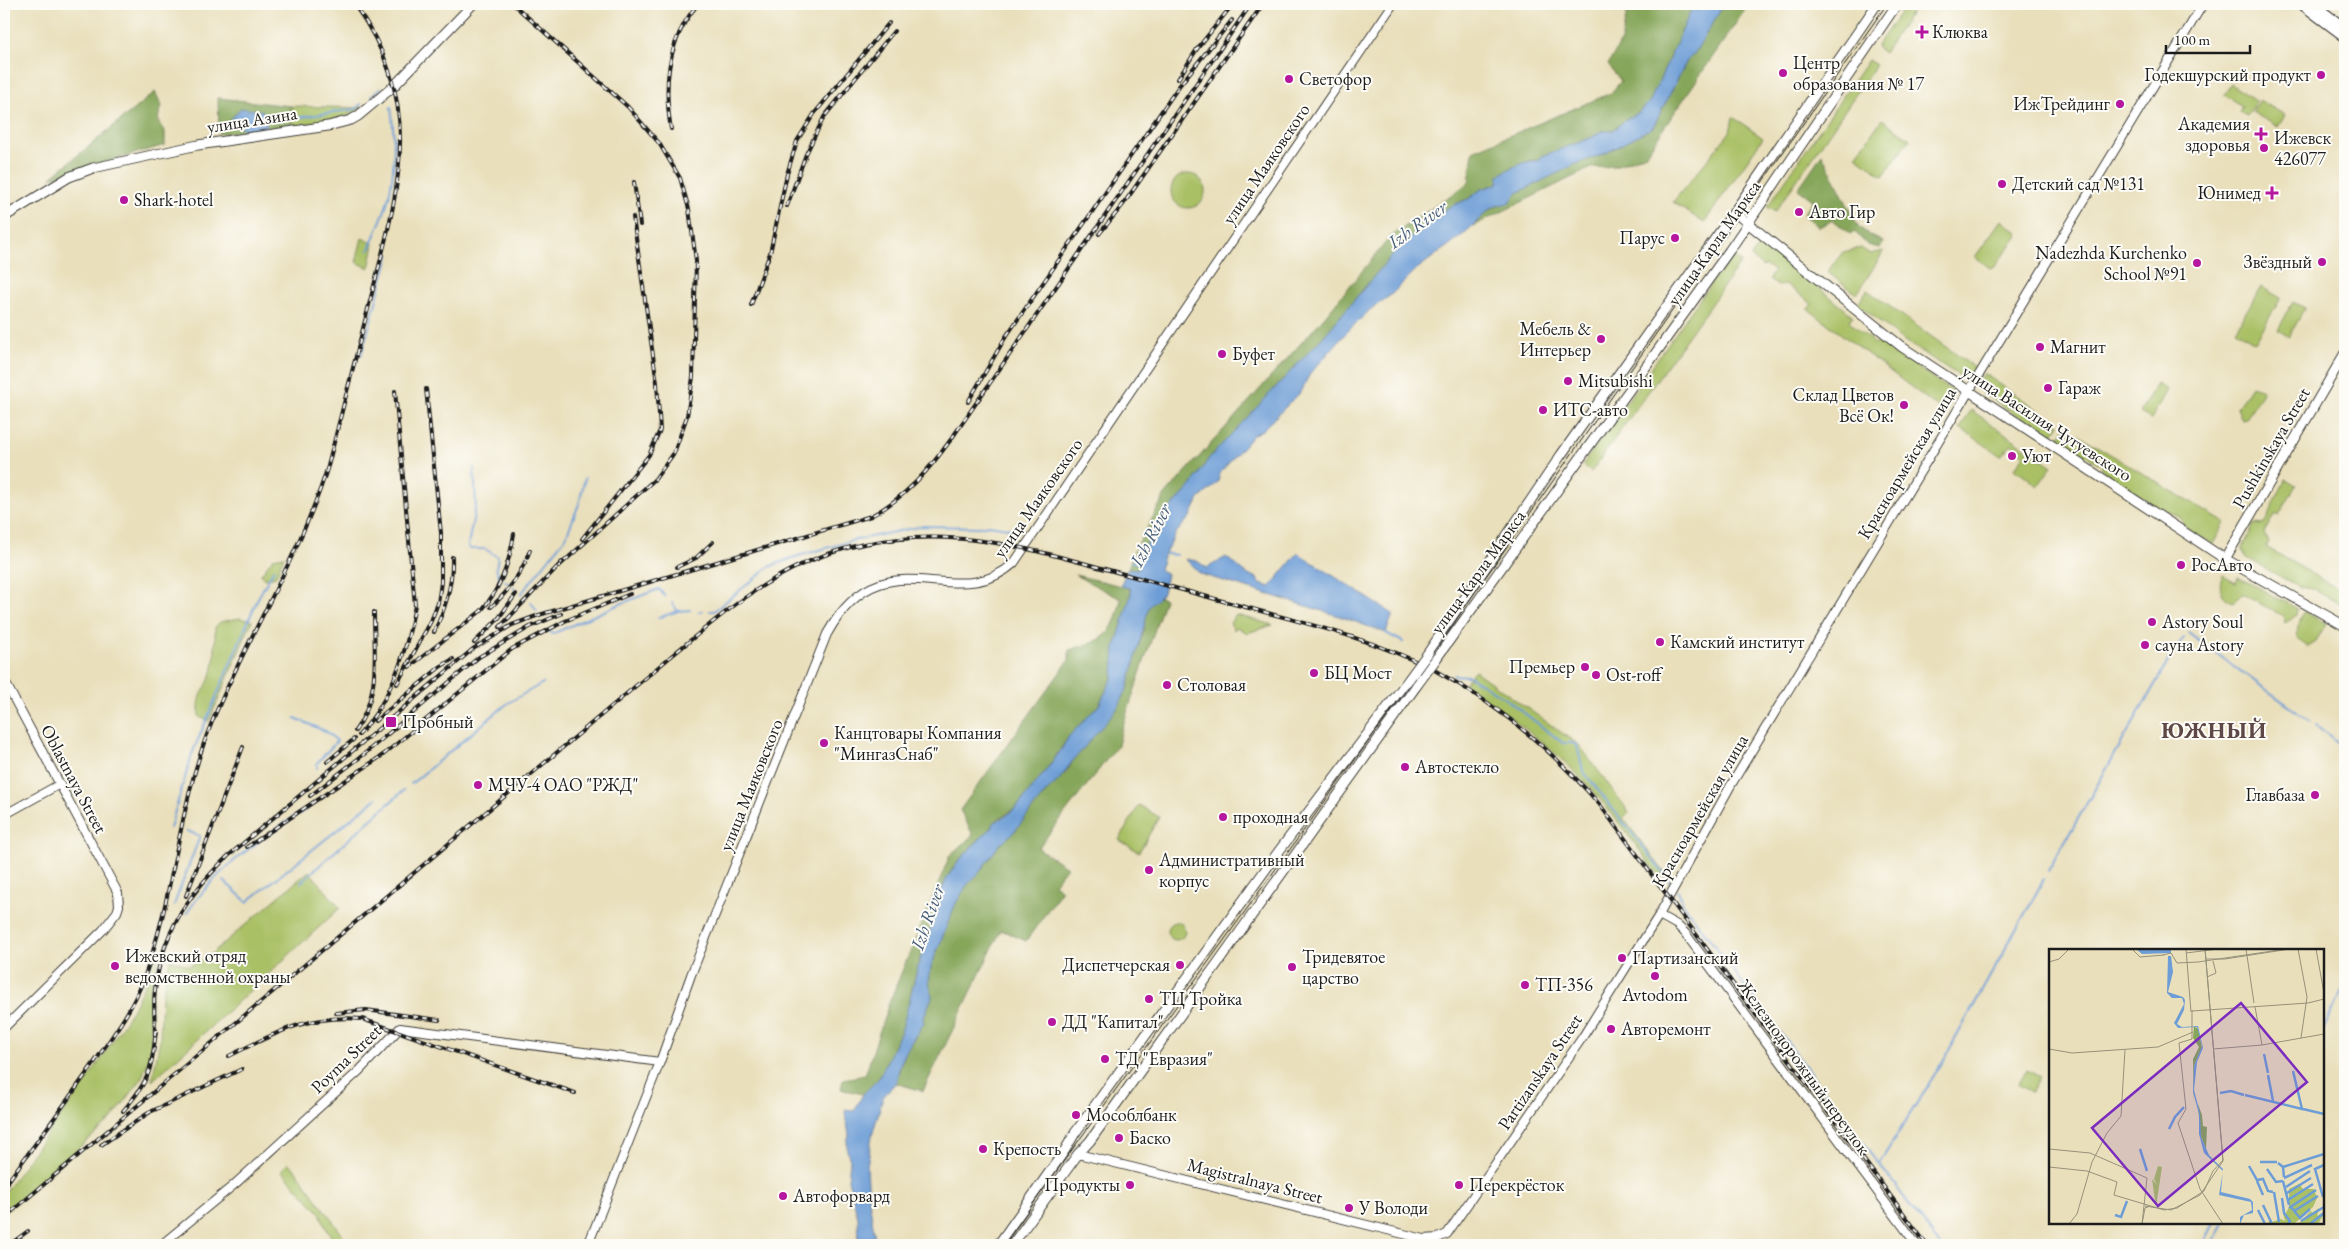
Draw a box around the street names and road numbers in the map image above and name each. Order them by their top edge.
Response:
street label: улица Маяковского [1217,99,1315,229]
street label: улица Азина [205,101,299,138]
street label: улица Карла Маркса [1662,175,1766,310]
street label: улица Василия Чугуевского [1958,359,2137,486]
street label: Красноармейская улица [1852,382,1962,543]
street label: Pushkinskaya Street [2227,383,2315,512]
street label: улица Маяковского [988,433,1087,562]
street label: улица Карла Маркса [1425,504,1531,638]
street label: улица Маяковского [713,715,788,854]
street label: Oblastnaya Street [36,720,113,838]
street label: Красноармейская улица [1646,729,1753,892]
street label: Железнодорожный переулок [1732,973,1876,1159]
street label: Partizanskaya Street [1492,1009,1587,1134]
street label: Poyma Street [305,1019,386,1098]
street label: Magistralnaya Street [1185,1153,1326,1209]

